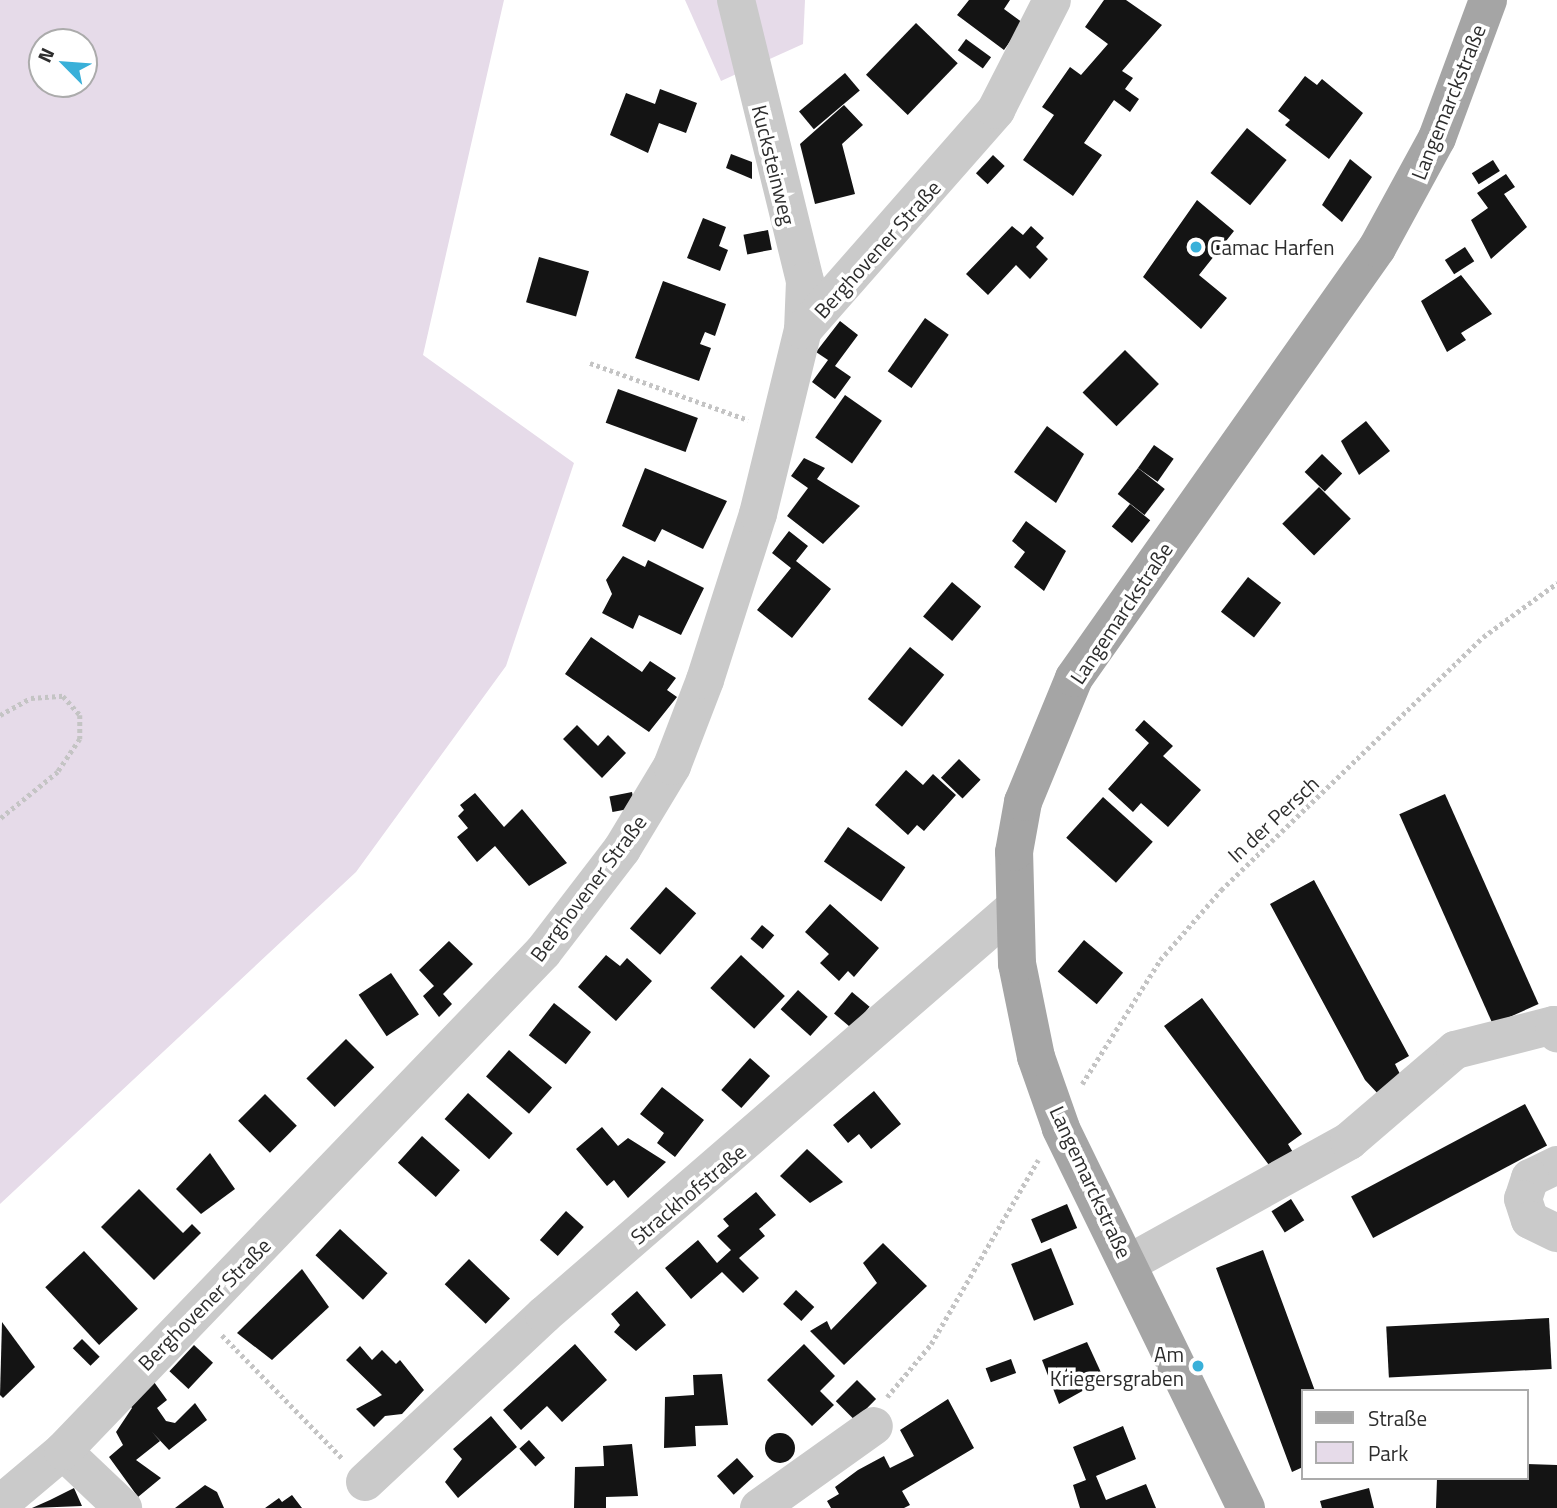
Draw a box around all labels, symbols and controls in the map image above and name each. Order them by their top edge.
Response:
street label: Langemarckstraße [1405,21,1491,183]
north arrow [28,28,98,98]
text: N [29,43,61,67]
street label: Kucksteinweg [747,102,801,228]
street label: Berghovener Straße [808,175,946,323]
place label: Camac Harfen [1210,234,1334,260]
marker: Camac Harfen [1188,239,1204,255]
street label: Langemarckstraße [1064,537,1178,689]
street label: In der Persch [1222,771,1324,867]
street label: Berghovener Straße [525,810,651,966]
street label: Langemarckstraße [1045,1102,1137,1262]
street label: Strackhofstraße [625,1139,751,1249]
street label: Berghovener Straße [133,1233,275,1375]
place label: Am Kriegersgraben [1050,1341,1184,1391]
marker: Am Kriegersgraben [1190,1358,1206,1374]
legend [1302,1389,1529,1480]
text: Straße [1368,1402,1427,1434]
text: Park [1368,1437,1408,1469]

